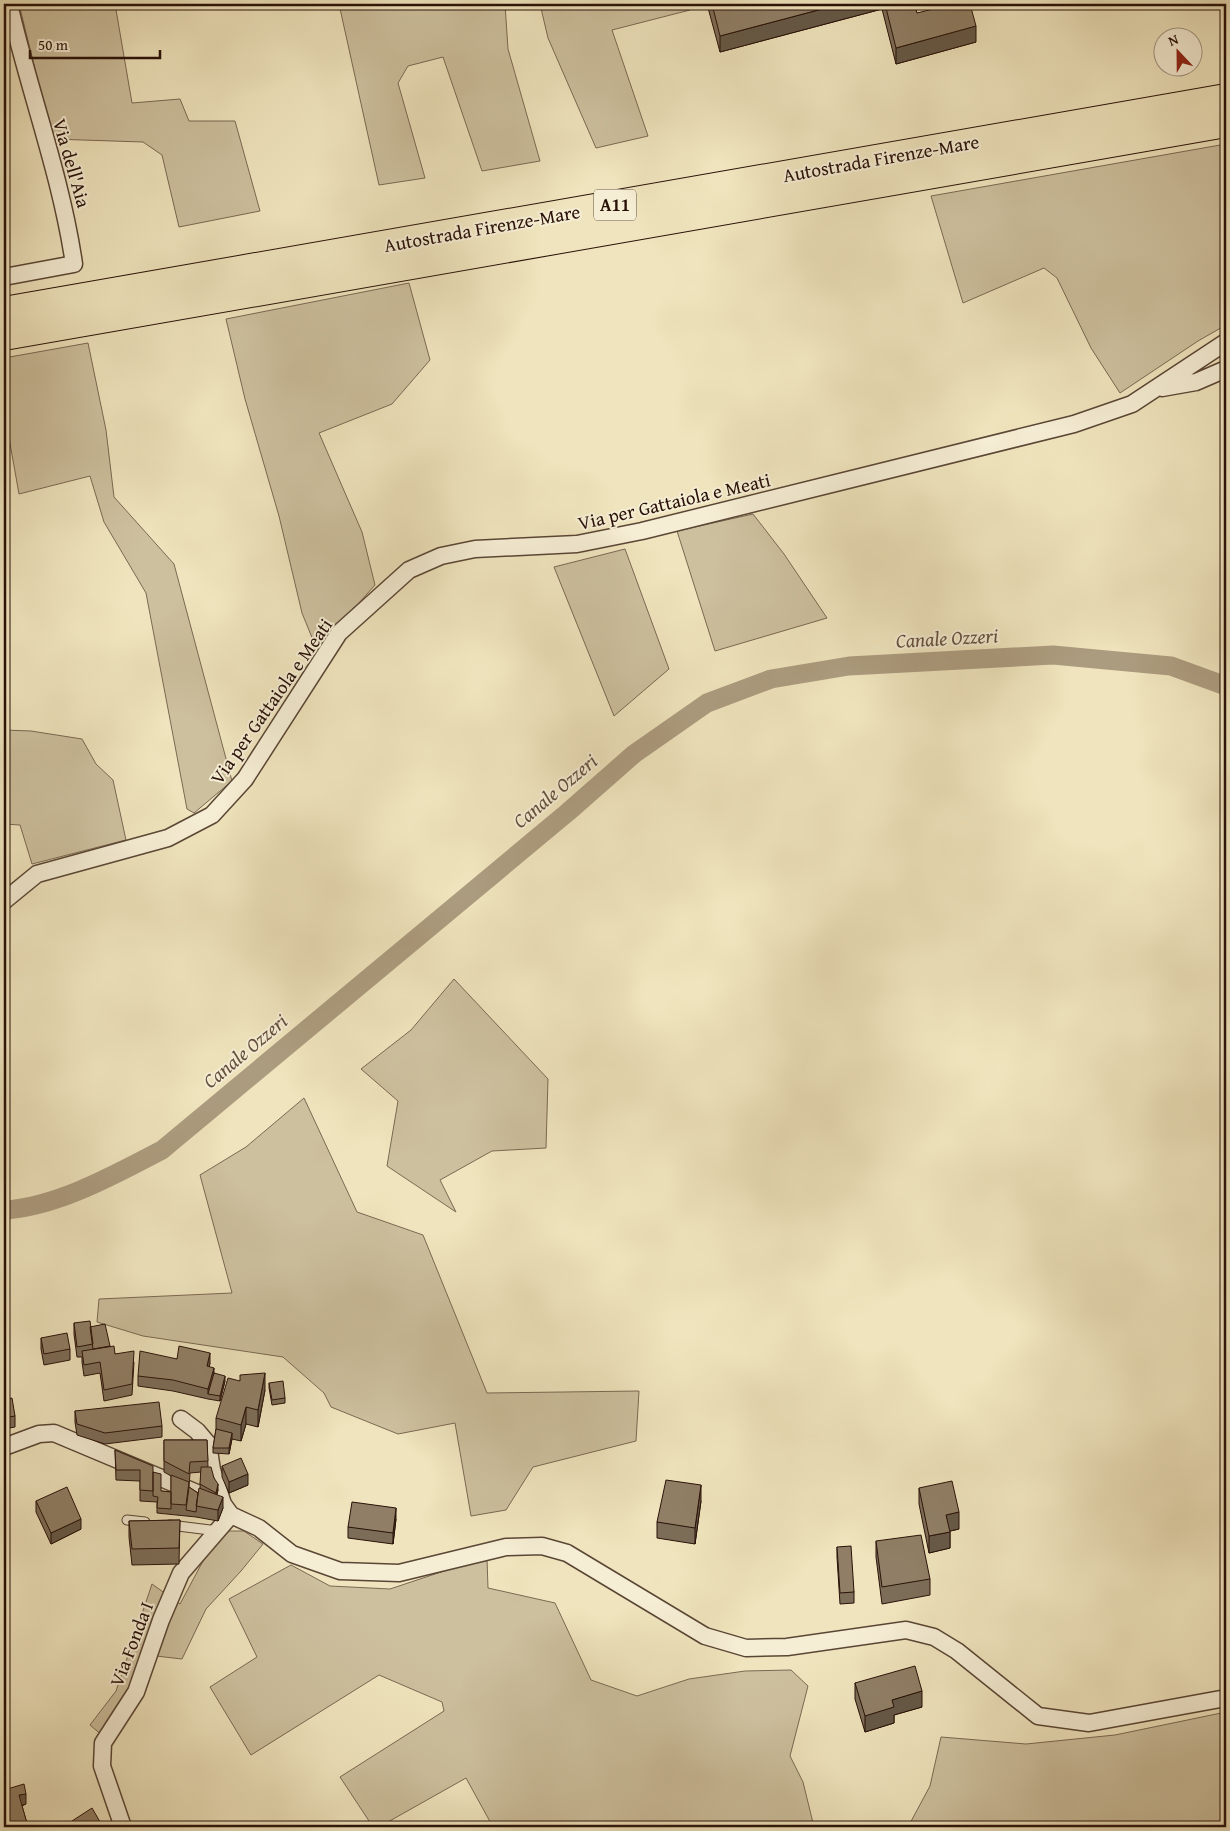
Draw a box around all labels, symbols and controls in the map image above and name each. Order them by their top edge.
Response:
scale bar [30,28,160,60]
north arrow [1152,28,1202,78]
text: N [1165,29,1182,51]
text: 50 m [38,34,69,55]
street label: Via dell'Aia [46,115,98,211]
street label: Autostrada Firenze-Mare [781,127,981,189]
road number: A11 [594,190,636,220]
street label: Autostrada Firenze-Mare [382,197,582,259]
street label: Via per Gattaiola e Meati [575,465,773,537]
street label: Via per Gattaiola e Meati [203,612,339,790]
water label: Canale Ozzeri [895,620,999,655]
water label: Canale Ozzeri [506,747,603,835]
water label: Canale Ozzeri [196,1007,293,1095]
street label: Via Fonda I [102,1597,160,1691]

